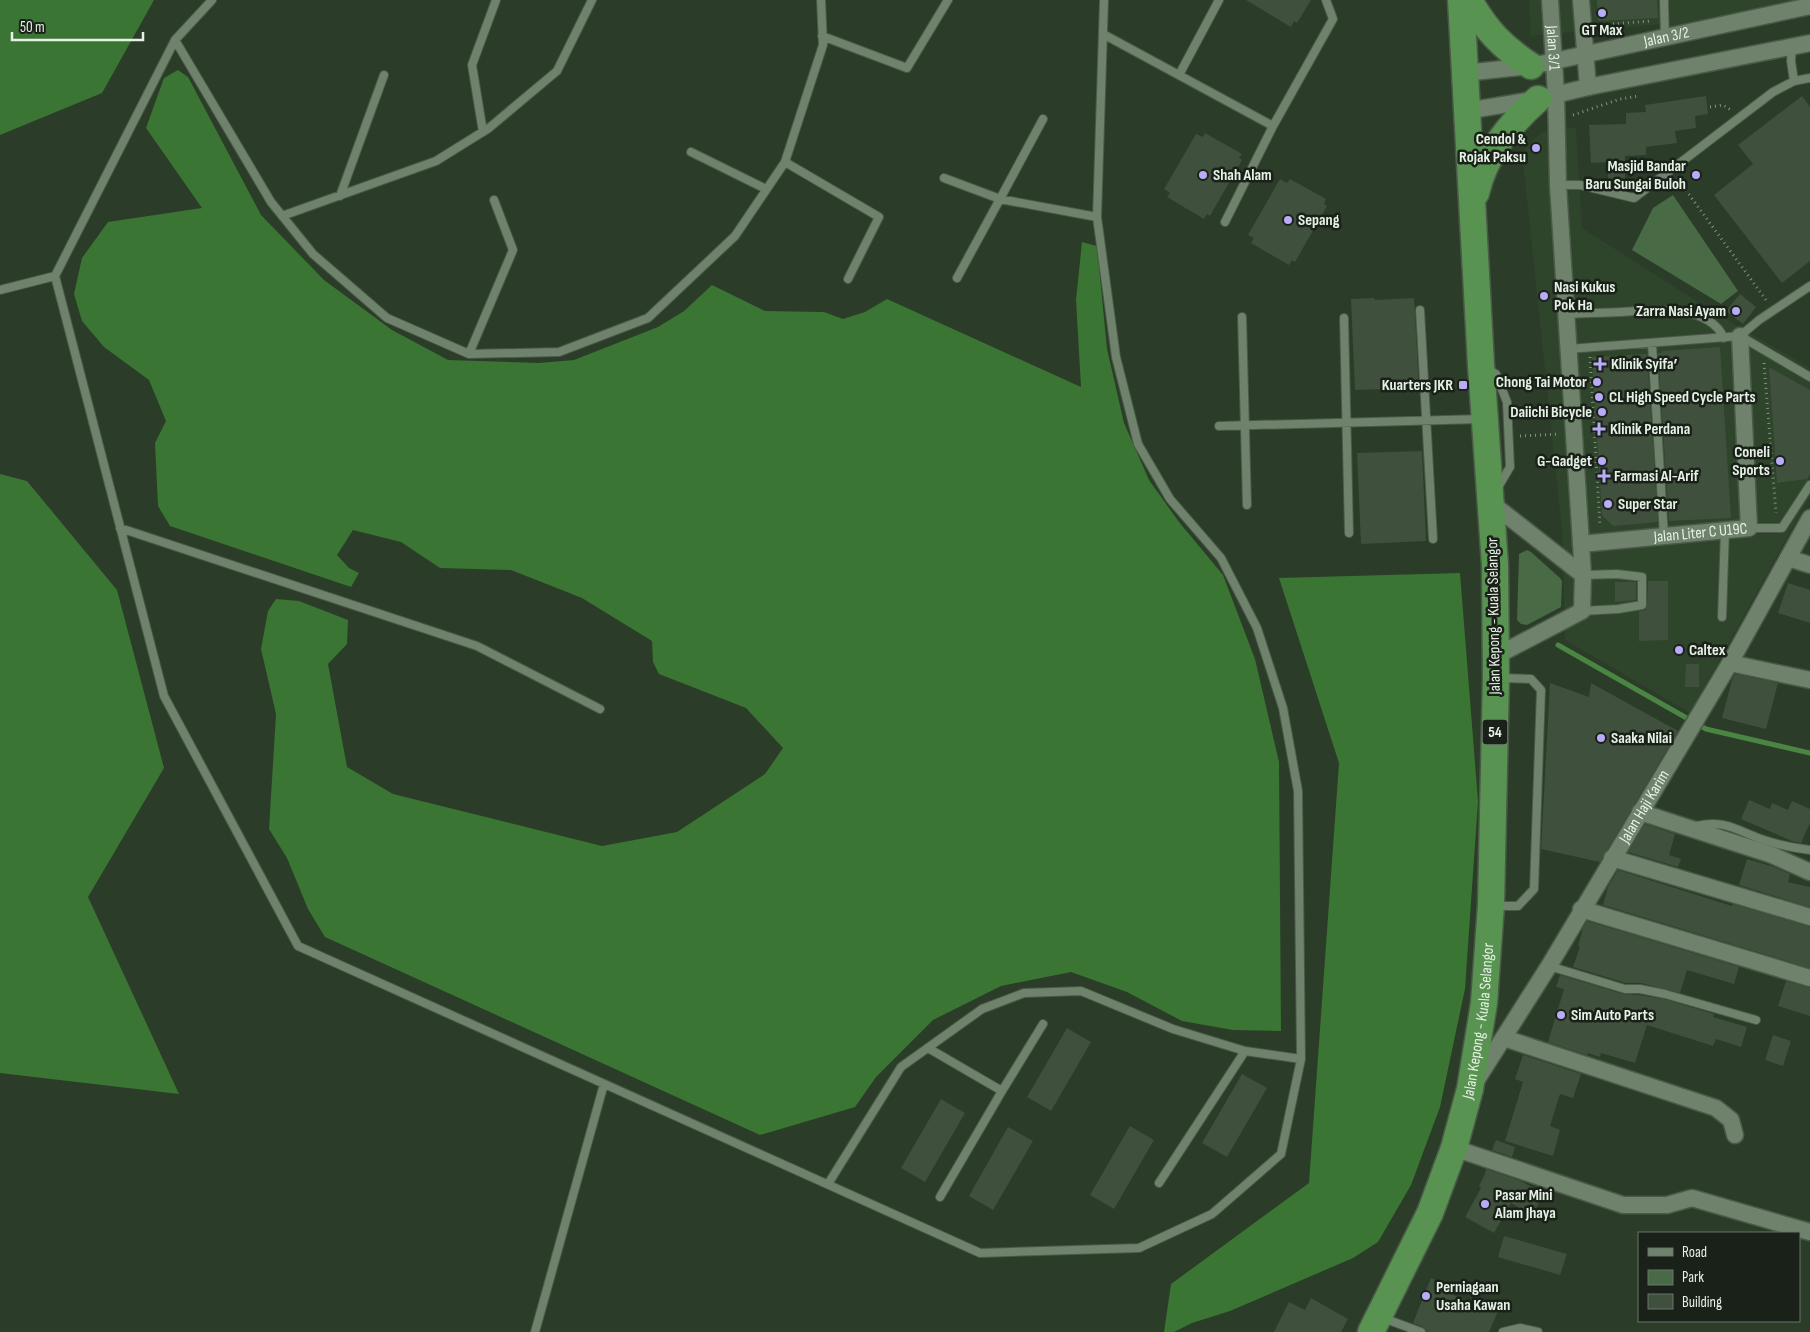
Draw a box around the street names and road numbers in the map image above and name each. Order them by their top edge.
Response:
street label: Jalan 3/2 [1641,23,1691,51]
street label: Jalan 3/1 [1542,24,1564,71]
street label: Jalan Liter C U19C [1652,519,1748,547]
street label: Jalan Kepong - Kuala Selangor [1483,537,1505,696]
road number: 54 [1482,720,1508,744]
street label: Jalan Haji Karim [1615,766,1673,847]
street label: Jalan Kepong - Kuala Selangor [1458,942,1498,1102]

